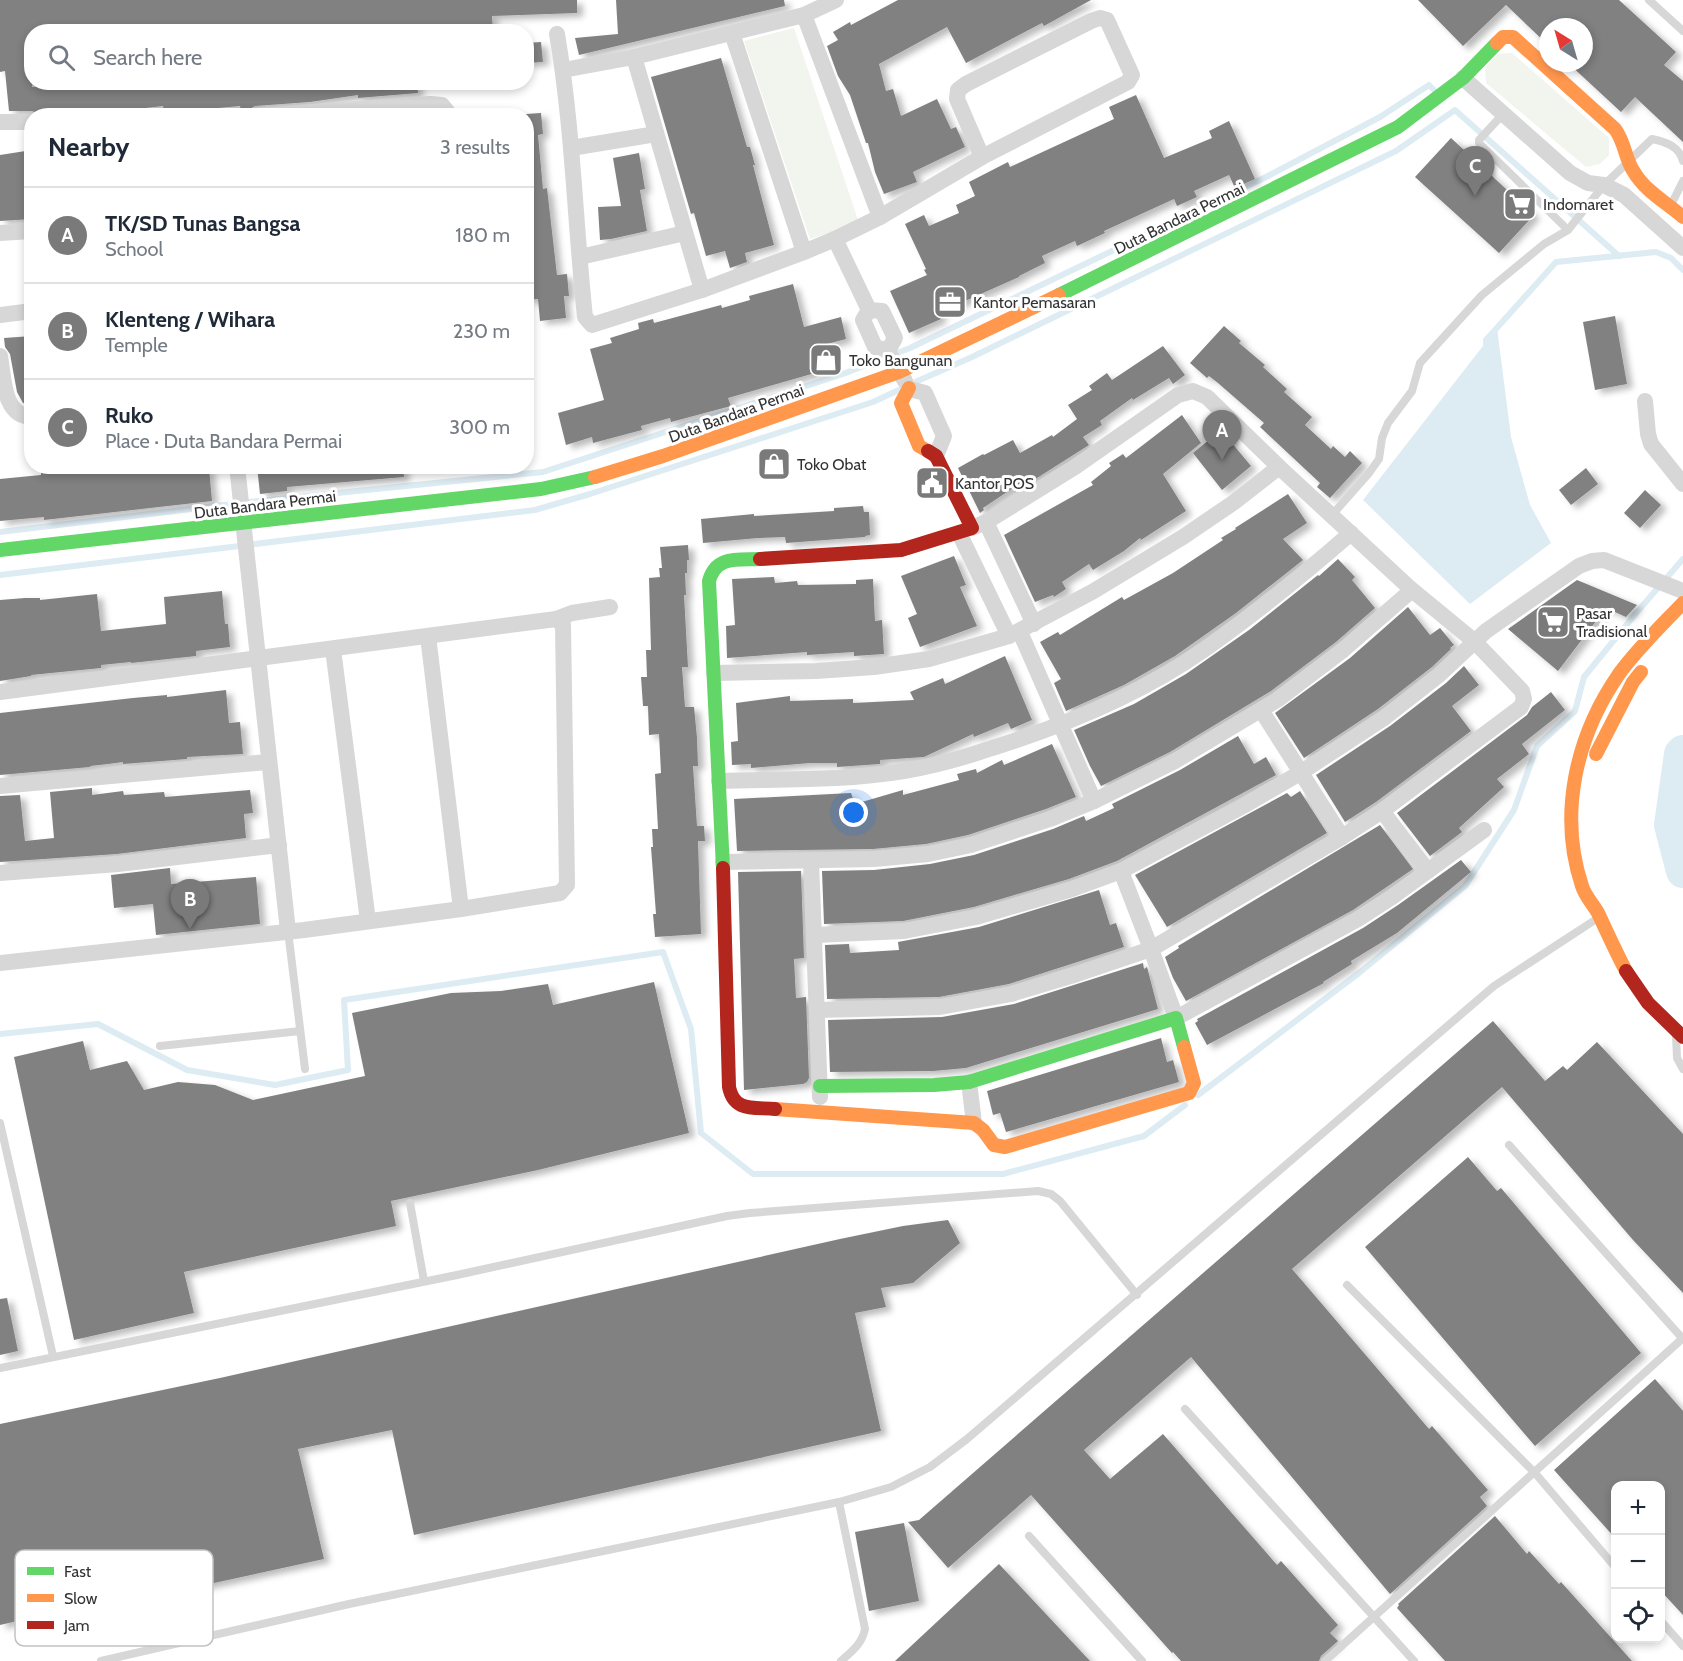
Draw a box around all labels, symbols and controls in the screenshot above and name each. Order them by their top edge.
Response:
north arrow [1539,18,1593,72]
search box [24,24,534,90]
icon: search [45,41,78,74]
text: Search here [93,44,202,71]
text: Nearby [48,131,129,163]
text: 3 results [440,135,510,159]
pin: C [1456,146,1494,196]
street label: Duta Bandara Permai [1111,179,1248,258]
supermarket icon: Indomaret [1502,186,1538,222]
place label: Indomaret [1543,195,1614,214]
text: TK/SD Tunas Bangsa [105,210,301,237]
text: A [61,223,74,247]
text: 180 m [455,223,510,247]
text: School [105,237,163,261]
office icon: Kantor Pemasaran [932,284,968,320]
place label: Kantor Pemasaran [973,293,1096,312]
text: Klenteng / Wihara [105,306,275,333]
text: B [61,319,74,343]
text: 230 m [453,319,510,343]
text: Temple [105,333,168,357]
shop icon: Toko Bangunan [808,342,844,378]
place label: Toko Bangunan [849,351,952,370]
street label: Duta Bandara Permai [666,380,807,447]
text: Ruko [105,402,153,429]
pin: A [1202,410,1242,460]
text: C [61,415,74,439]
text: 300 m [449,415,510,439]
text: Place · Duta Bandara Permai [105,429,342,453]
shop icon: Toko Obat [756,446,792,482]
place label: Toko Obat [797,455,867,474]
public building icon: Kantor POS [914,465,950,501]
place label: Kantor POS [955,474,1034,493]
street label: Duta Bandara Permai [193,486,337,523]
supermarket icon: Pasar Tradisional [1535,604,1571,640]
place label: Pasar Tradisional [1576,604,1647,641]
your location [839,798,868,827]
pin: B [170,880,210,929]
map controls [1611,1481,1665,1643]
button: + [1611,1481,1665,1535]
button: − [1611,1535,1665,1589]
legend [15,1550,213,1646]
text: Fast [64,1562,92,1581]
text: Slow [64,1589,98,1608]
button: locate [1611,1589,1665,1643]
text: Jam [63,1616,90,1635]

